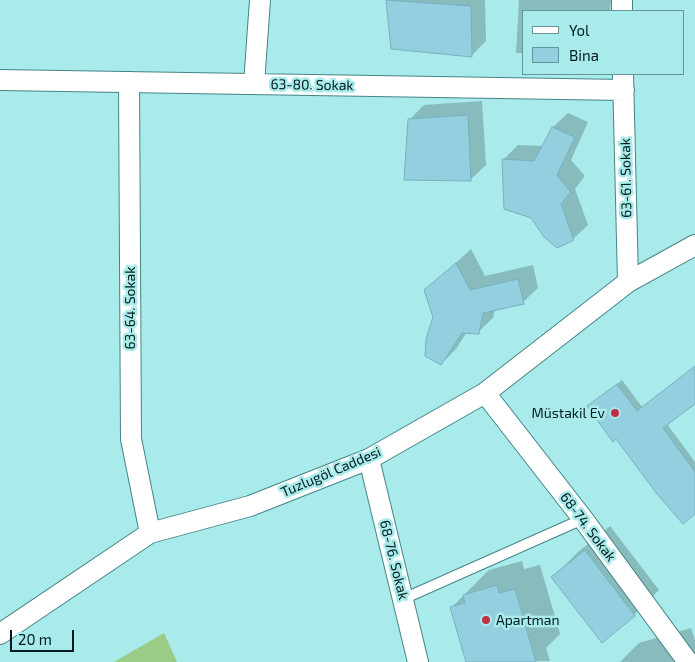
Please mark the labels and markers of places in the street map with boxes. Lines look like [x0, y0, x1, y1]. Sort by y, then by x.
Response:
place label: Müstakil Ev [531, 405, 605, 421]
marker: Müstakil Ev [609, 407, 621, 419]
place label: Apartman [496, 612, 560, 628]
marker: Apartman [480, 614, 492, 626]

